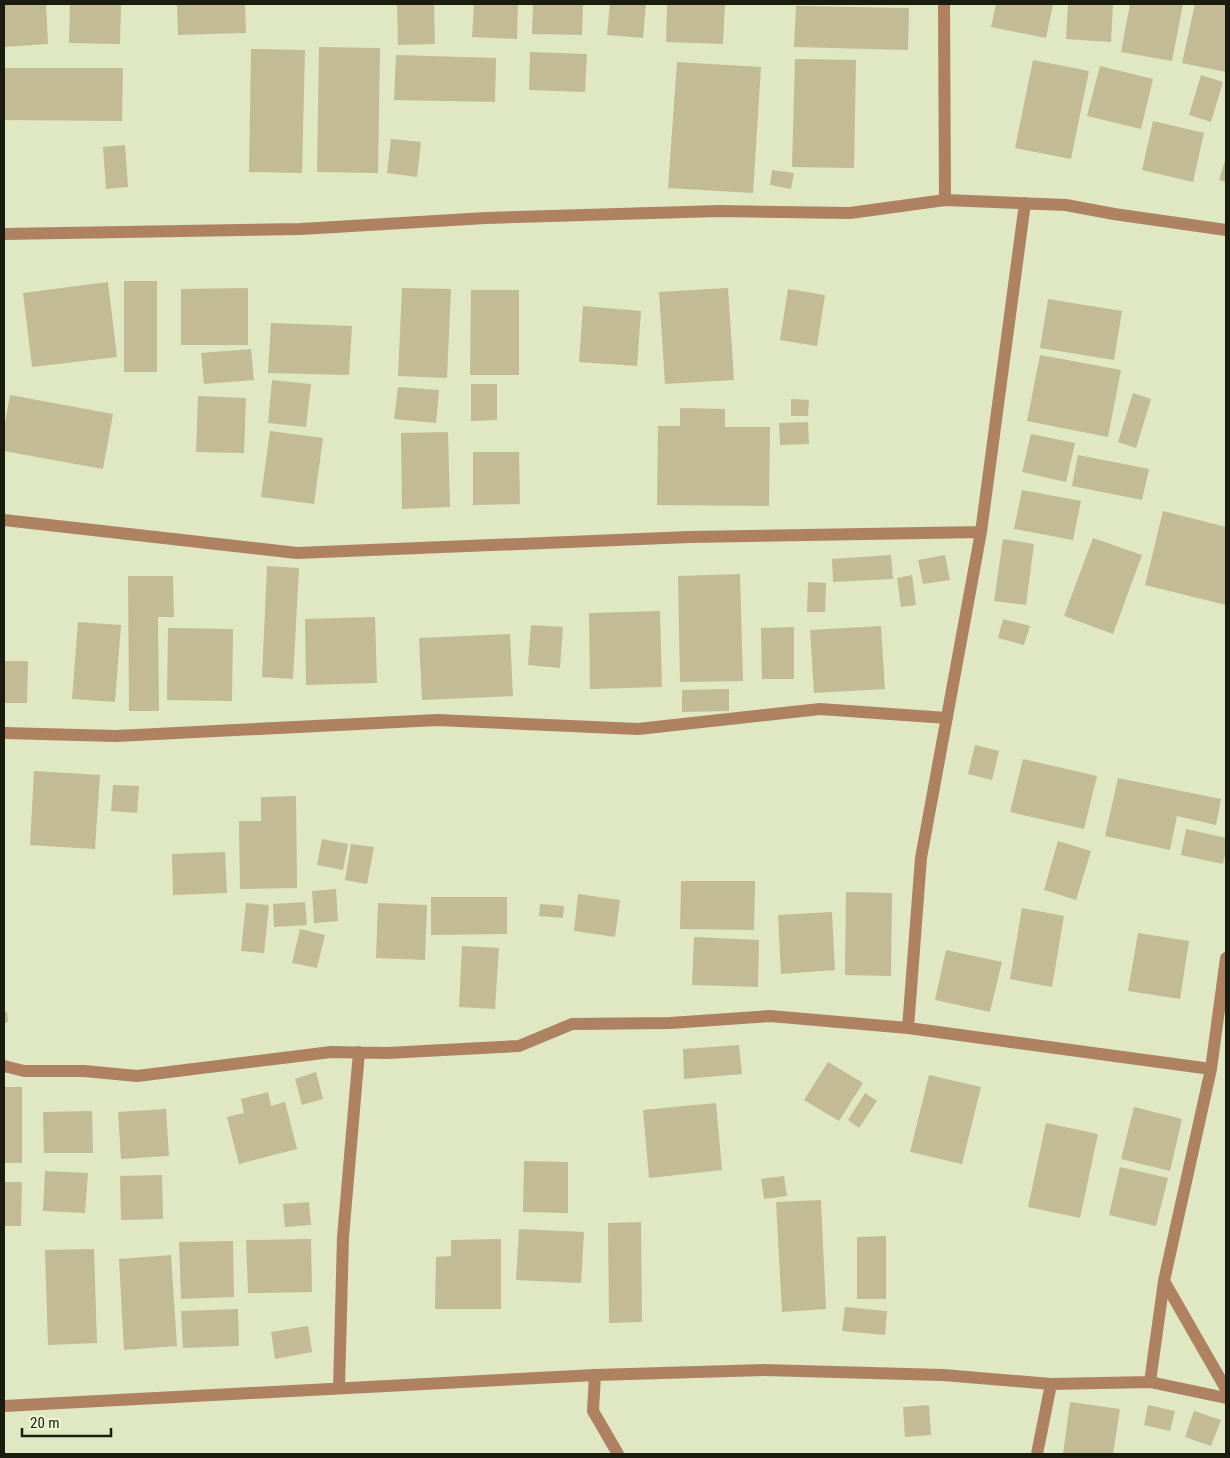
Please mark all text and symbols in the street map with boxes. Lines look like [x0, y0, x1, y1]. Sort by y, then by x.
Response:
scale bar [22, 1406, 111, 1438]
text: 20 m [30, 1414, 60, 1432]

